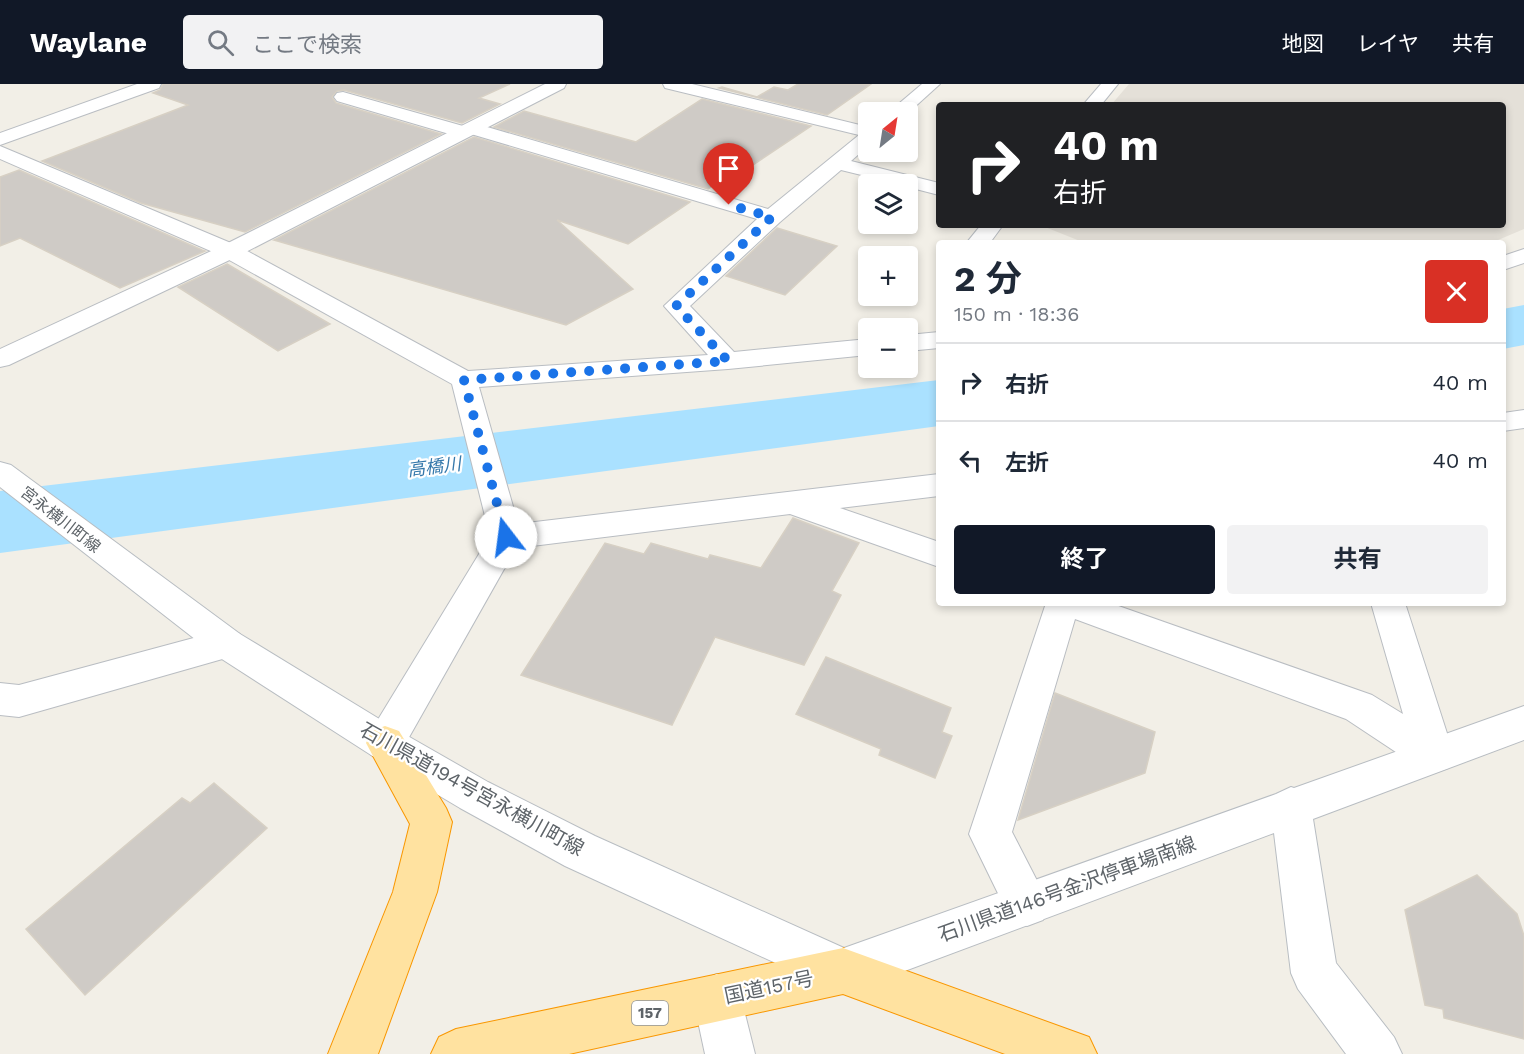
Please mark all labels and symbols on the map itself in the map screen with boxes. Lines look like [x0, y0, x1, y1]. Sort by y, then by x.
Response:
north arrow [858, 102, 918, 162]
pin [703, 143, 754, 205]
water label: 高橋川 [406, 453, 464, 480]
street label: 宮永横川町線 [17, 482, 104, 556]
position arrow [474, 505, 538, 569]
street label: 石川県道194号宮永横川町線 [356, 717, 588, 861]
street label: 石川県道146号金沢停車場南線 [935, 831, 1199, 947]
street label: 国道157号 [722, 966, 816, 1008]
road number: 157 [632, 1001, 668, 1025]

